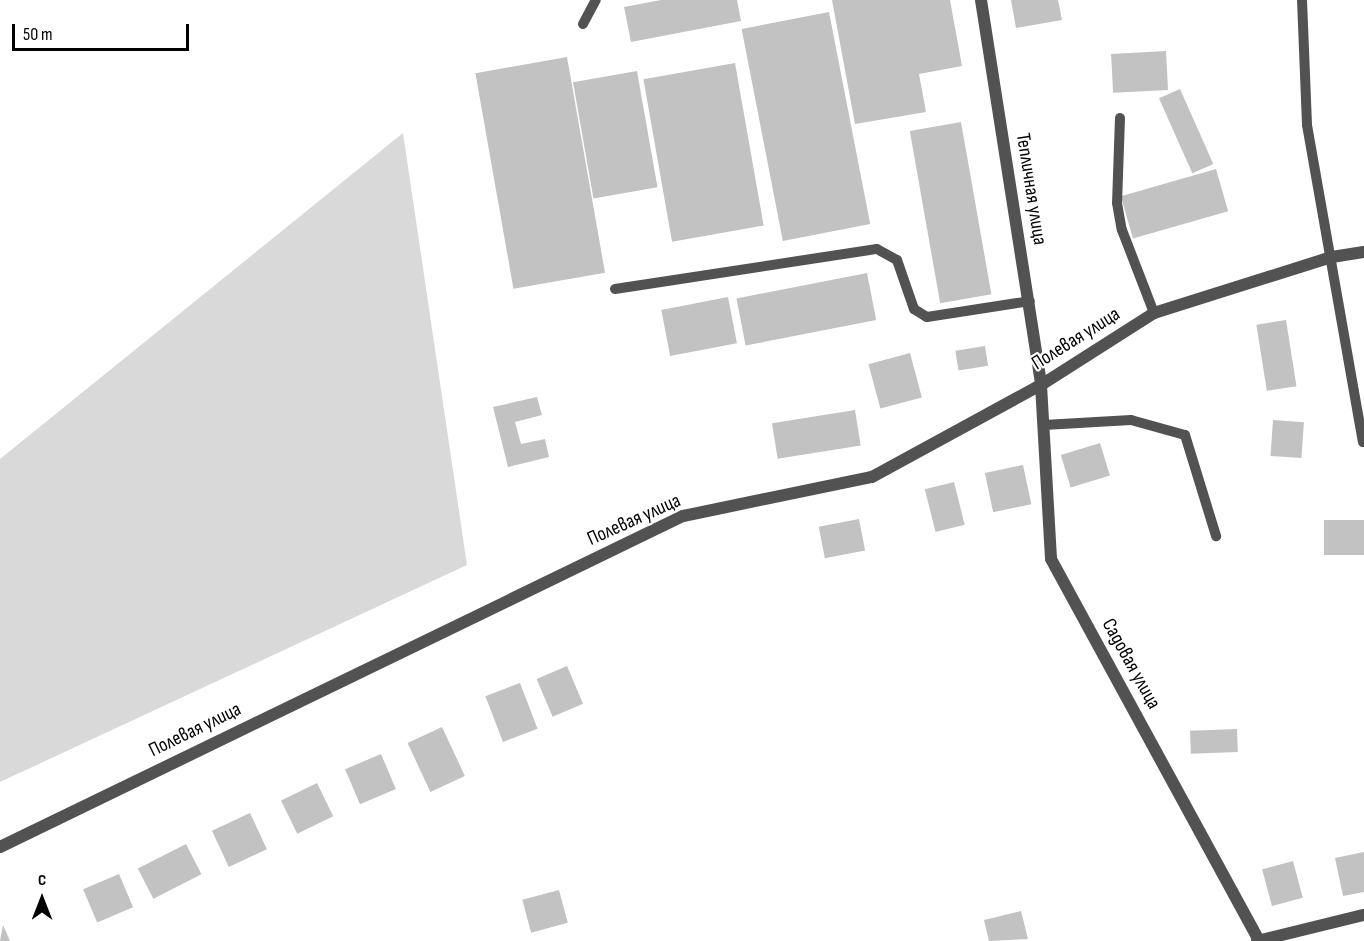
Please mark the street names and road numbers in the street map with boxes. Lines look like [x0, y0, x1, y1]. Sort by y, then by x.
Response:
street label: Тепличная улица [1010, 131, 1052, 247]
street label: Полевая улица [1027, 302, 1125, 376]
street label: Полевая улица [584, 489, 684, 551]
street label: Садовая улица [1096, 615, 1166, 713]
street label: Полевая улица [145, 697, 245, 763]

